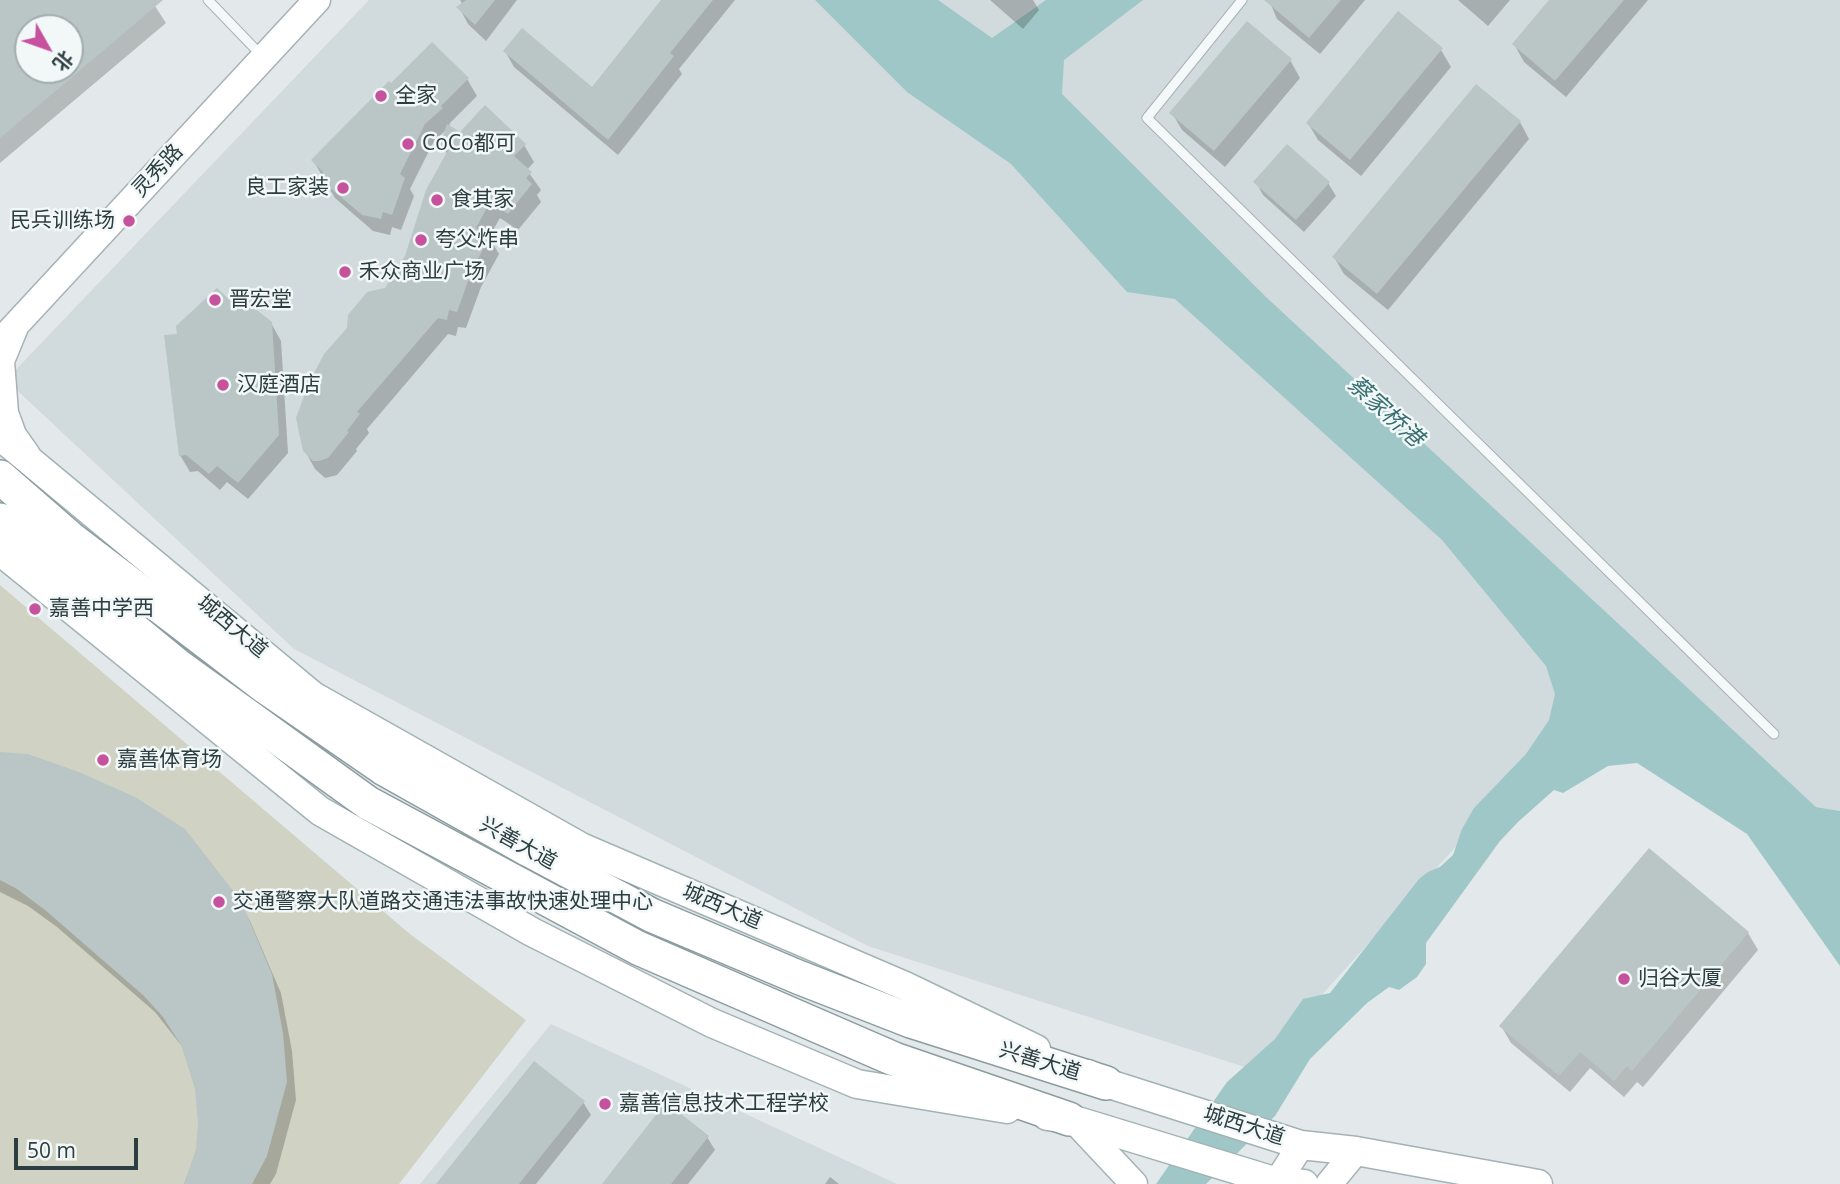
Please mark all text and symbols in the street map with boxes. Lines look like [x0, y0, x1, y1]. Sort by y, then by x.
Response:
north arrow [14, 14, 84, 84]
text: 北 [47, 46, 80, 77]
place label: 全家 [395, 83, 437, 109]
marker: 全家 [373, 88, 389, 104]
place label: CoCo都可 [422, 131, 516, 157]
marker: CoCo都可 [400, 136, 416, 152]
street label: 灵秀路 [127, 139, 189, 203]
place label: 良工家装 [245, 175, 329, 201]
marker: 良工家装 [335, 180, 351, 196]
place label: 食其家 [451, 187, 514, 213]
marker: 食其家 [429, 192, 445, 208]
place label: 民兵训练场 [10, 208, 115, 234]
marker: 民兵训练场 [121, 213, 137, 229]
place label: 夸父炸串 [435, 227, 519, 253]
marker: 夸父炸串 [413, 232, 429, 248]
place label: 禾众商业广场 [359, 259, 485, 285]
marker: 禾众商业广场 [337, 264, 353, 280]
place label: 晋宏堂 [229, 287, 292, 313]
marker: 晋宏堂 [207, 292, 223, 308]
water label: 蔡家桥港 [1342, 371, 1428, 453]
place label: 汉庭酒店 [237, 372, 321, 398]
marker: 汉庭酒店 [215, 377, 231, 393]
street label: 城西大道 [192, 590, 272, 664]
place label: 嘉善中学西 [49, 596, 154, 622]
marker: 嘉善中学西 [27, 601, 43, 617]
place label: 嘉善体育场 [117, 747, 222, 773]
marker: 嘉善体育场 [95, 752, 111, 768]
street label: 兴善大道 [475, 813, 561, 875]
street label: 城西大道 [678, 879, 766, 935]
place label: 交通警察大队道路交通违法事故快速处理中心 [233, 889, 653, 915]
marker: 交通警察大队道路交通违法事故快速处理中心 [211, 894, 227, 910]
place label: 归谷大厦 [1638, 966, 1722, 992]
marker: 归谷大厦 [1616, 971, 1632, 987]
street label: 兴善大道 [996, 1038, 1084, 1086]
place label: 嘉善信息技术工程学校 [619, 1091, 829, 1117]
marker: 嘉善信息技术工程学校 [597, 1096, 613, 1112]
street label: 城西大道 [1200, 1101, 1288, 1151]
scale bar [18, 1124, 142, 1168]
text: 50 m [27, 1136, 76, 1164]

